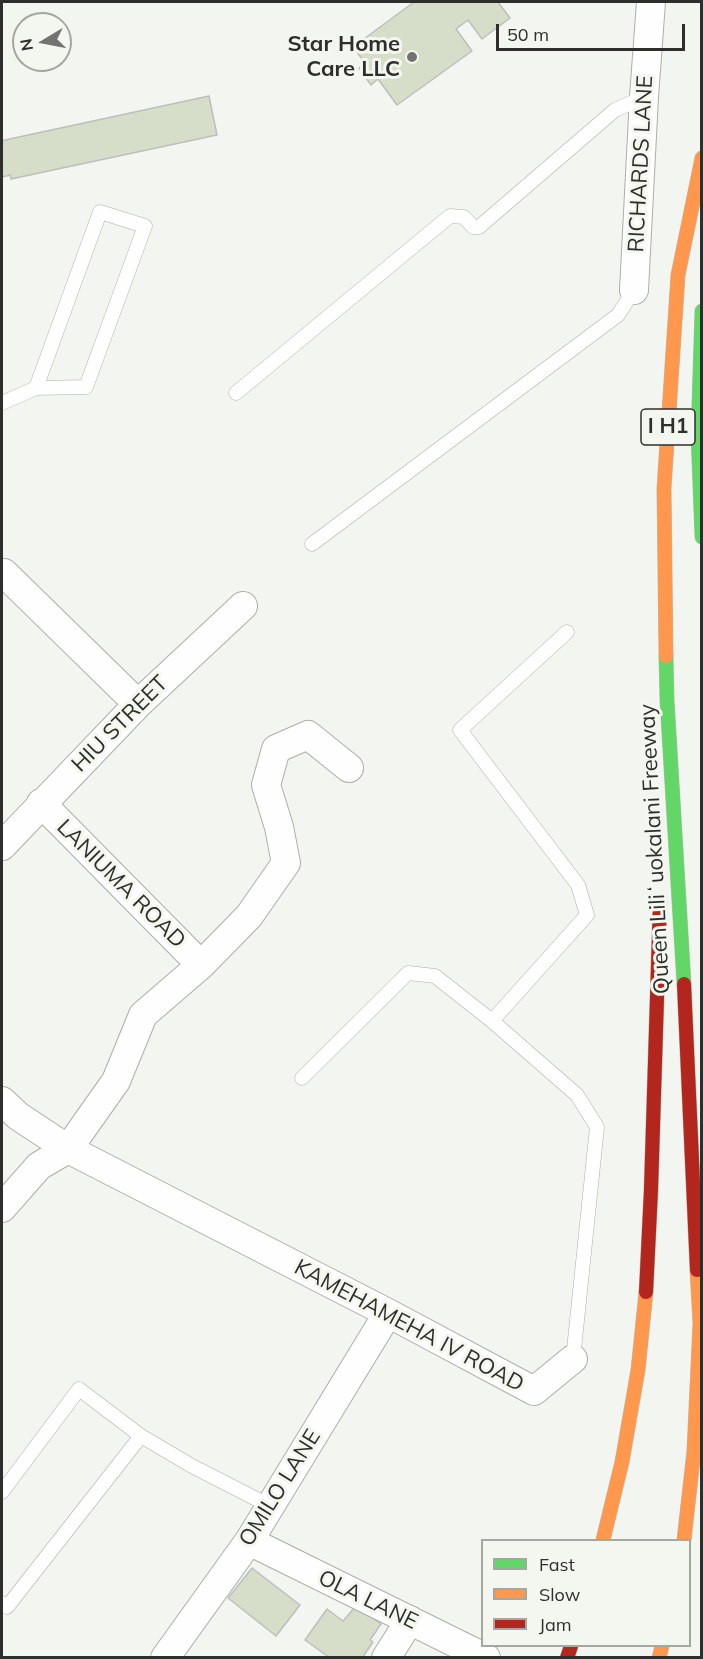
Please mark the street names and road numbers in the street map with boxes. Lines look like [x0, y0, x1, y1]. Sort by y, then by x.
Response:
street label: RICHARDS LANE [623, 75, 659, 253]
road number: I H1 [641, 409, 695, 445]
street label: HIU STREET [66, 670, 174, 778]
street label: Queen Liliʻuokalani Freeway [634, 703, 676, 995]
street label: LANIUMA ROAD [51, 814, 191, 954]
street label: KAMEHAMEHA IV ROAD [290, 1254, 528, 1398]
street label: OMILO LANE [234, 1425, 326, 1551]
street label: OLA LANE [314, 1565, 422, 1635]

